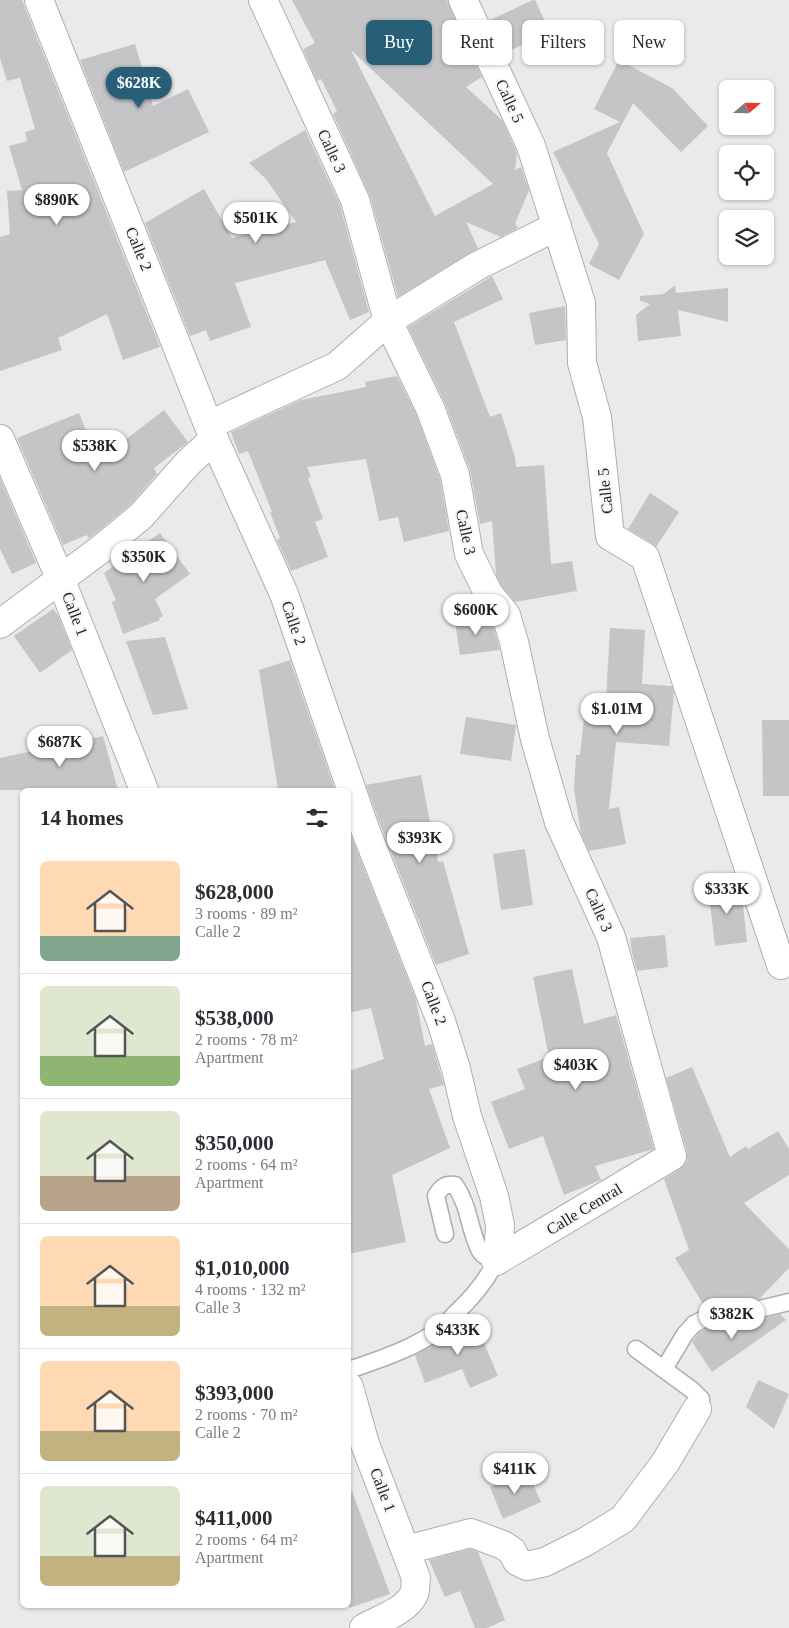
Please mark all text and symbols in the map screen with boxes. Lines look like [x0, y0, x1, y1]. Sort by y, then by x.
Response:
chip: Buy [366, 20, 432, 65]
chip: Rent [442, 20, 512, 65]
chip: Filters [522, 20, 604, 65]
chip: New [614, 20, 684, 65]
pin: $628K [104, 66, 174, 109]
text: $628K [117, 74, 161, 91]
street label: Calle 5 [493, 77, 527, 125]
north arrow [719, 80, 774, 135]
map controls [719, 80, 774, 265]
street label: Calle 3 [315, 127, 349, 175]
button: locate [719, 145, 774, 200]
pin: $890K [22, 184, 92, 226]
text: $890K [35, 191, 79, 208]
pin: $501K [221, 202, 291, 244]
text: $501K [234, 209, 278, 226]
button: layers [719, 210, 774, 265]
street label: Calle 2 [123, 225, 155, 273]
pin: $538K [60, 430, 130, 472]
text: $538K [73, 437, 117, 454]
street label: Calle 5 [594, 467, 616, 515]
street label: Calle 3 [453, 508, 479, 556]
pin: $350K [109, 540, 179, 583]
text: $350K [122, 548, 166, 565]
street label: Calle 1 [59, 590, 91, 638]
pin: $600K [441, 594, 511, 636]
street label: Calle 2 [279, 599, 309, 647]
text: $600K [454, 601, 498, 618]
pin: $1.01M [576, 692, 658, 735]
text: $1.01M [591, 700, 643, 717]
pin: $687K [25, 726, 95, 768]
text: $687K [38, 733, 82, 750]
icon: filters [303, 804, 331, 832]
text: 14 homes [40, 806, 123, 830]
pin: $393K [385, 822, 455, 864]
text: $393K [398, 829, 442, 846]
pin: $333K [692, 872, 762, 915]
text: $628,000 [195, 880, 274, 904]
text: $333K [705, 880, 749, 897]
icon: home [80, 881, 140, 941]
street label: Calle 3 [582, 886, 616, 934]
text: 3 rooms · 89 m² [195, 905, 298, 922]
text: Calle 2 [195, 923, 241, 940]
street label: Calle 2 [418, 979, 450, 1027]
icon: home [80, 1006, 140, 1066]
text: $538,000 [195, 1006, 274, 1030]
text: 2 rooms · 78 m² [195, 1031, 298, 1048]
pin: $403K [541, 1048, 611, 1091]
text: Apartment [195, 1049, 263, 1066]
text: $403K [554, 1056, 598, 1073]
icon: home [80, 1131, 140, 1191]
text: $350,000 [195, 1131, 274, 1155]
text: 2 rooms · 64 m² [195, 1156, 298, 1173]
text: Apartment [195, 1174, 263, 1191]
street label: Calle Central [543, 1180, 625, 1238]
icon: home [80, 1256, 140, 1316]
text: $1,010,000 [195, 1256, 290, 1280]
text: 4 rooms · 132 m² [195, 1281, 306, 1298]
pin: $382K [697, 1298, 767, 1340]
text: Calle 3 [195, 1299, 241, 1316]
text: $382K [710, 1305, 754, 1322]
pin: $433K [423, 1314, 493, 1356]
text: $433K [436, 1321, 480, 1338]
icon: home [80, 1381, 140, 1441]
text: $393,000 [195, 1381, 274, 1405]
text: 2 rooms · 70 m² [195, 1406, 298, 1423]
text: Calle 2 [195, 1424, 241, 1441]
pin: $411K [480, 1452, 550, 1495]
text: $411K [493, 1460, 537, 1477]
street label: Calle 1 [367, 1466, 399, 1514]
icon: home [80, 1506, 140, 1566]
text: $411,000 [195, 1506, 273, 1530]
text: 2 rooms · 64 m² [195, 1531, 298, 1548]
text: Apartment [195, 1549, 263, 1566]

